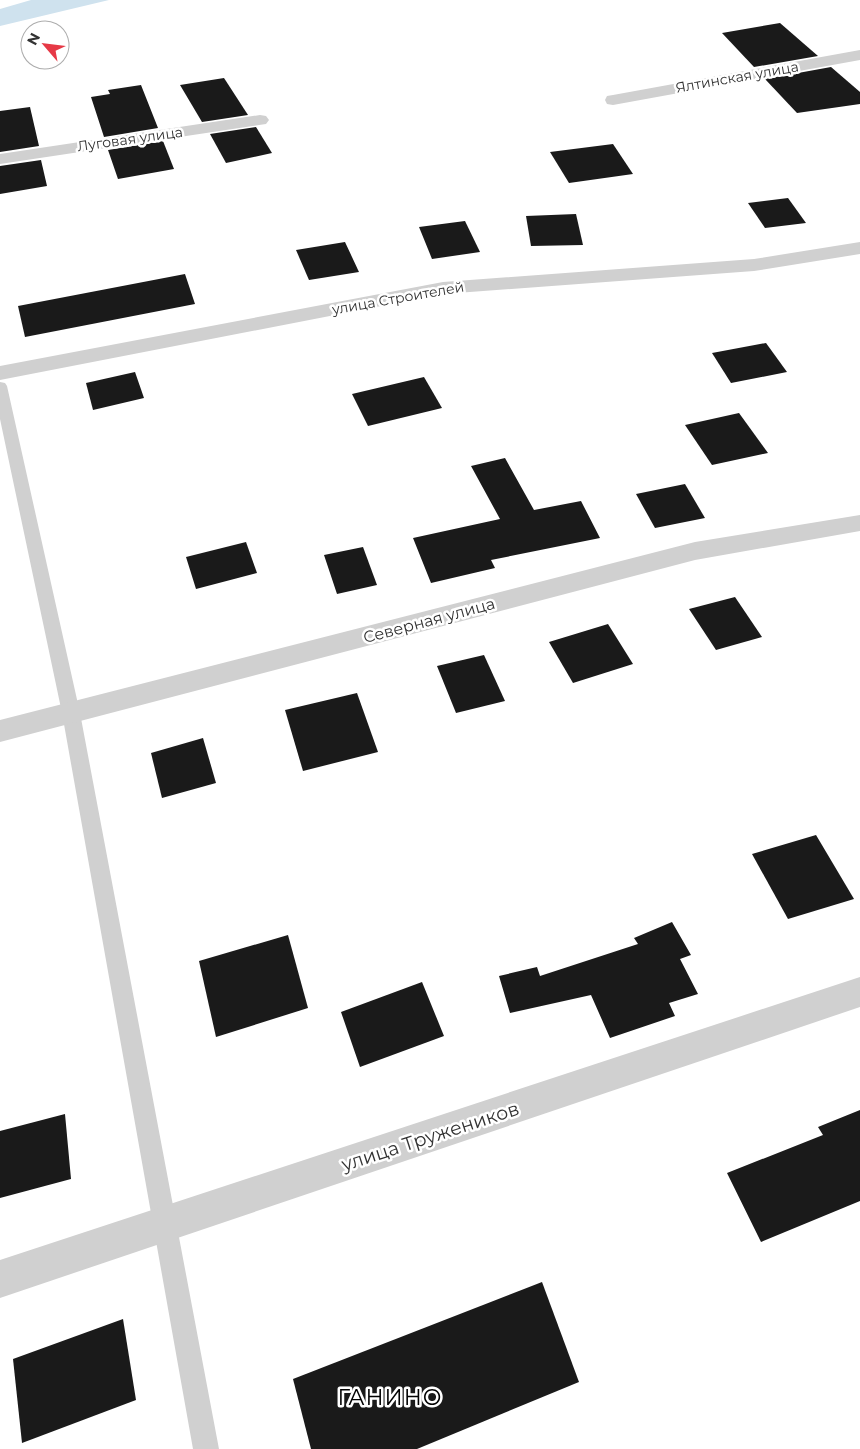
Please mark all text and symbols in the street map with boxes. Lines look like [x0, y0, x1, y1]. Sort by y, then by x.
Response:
north arrow [20, 20, 70, 70]
text: N [23, 30, 44, 48]
street label: Ялтинская улица [674, 57, 800, 97]
street label: Луговая улица [76, 123, 184, 155]
street label: улица Строителей [330, 278, 465, 319]
street label: Северная улица [361, 594, 497, 647]
street label: улица Тружеников [337, 1097, 522, 1176]
district label: ГАНИНО [337, 1384, 443, 1411]

